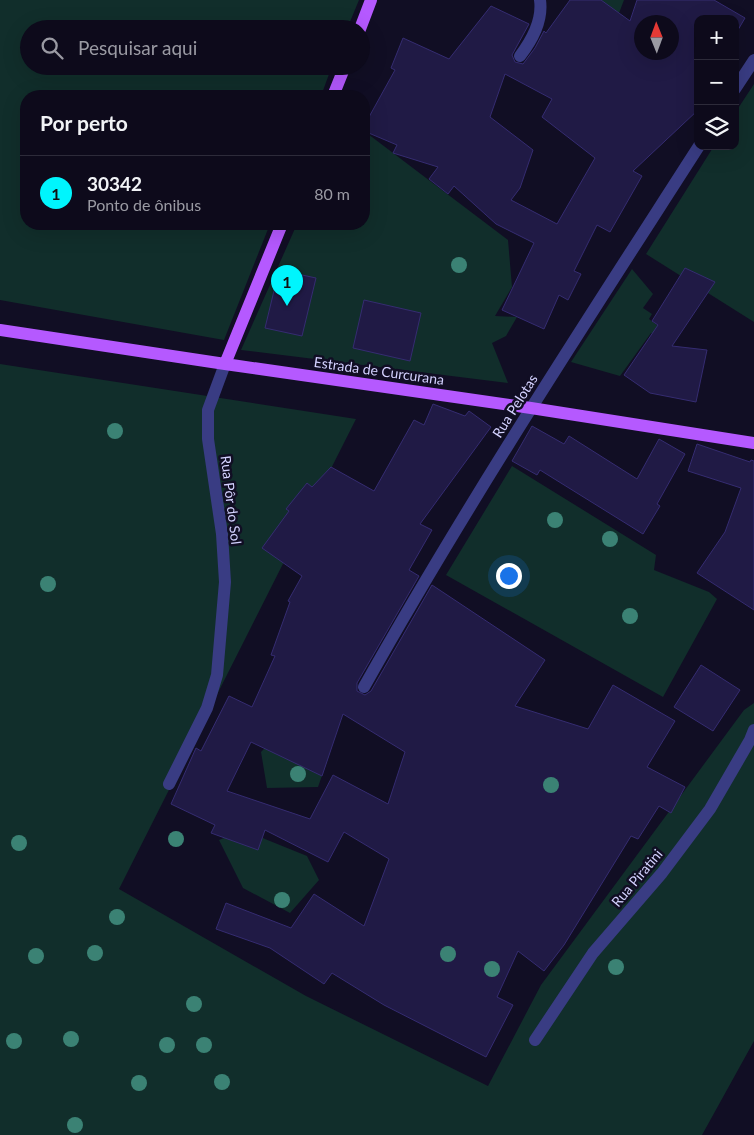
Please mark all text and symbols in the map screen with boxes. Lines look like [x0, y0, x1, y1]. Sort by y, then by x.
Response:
north arrow [634, 15, 679, 60]
map controls [694, 15, 739, 150]
button: + [694, 15, 739, 60]
search box [20, 20, 370, 75]
icon: search [38, 34, 66, 62]
text: Pesquisar aqui [78, 36, 197, 59]
button: − [694, 60, 739, 105]
button: layers [694, 105, 739, 150]
text: Por perto [40, 110, 128, 135]
text: 30342 [87, 172, 142, 195]
text: 1 [51, 184, 61, 203]
text: 80 m [314, 184, 350, 203]
text: Ponto de ônibus [87, 195, 201, 214]
pin: 1 [271, 265, 303, 306]
street label: Estrada de Curcurana [313, 353, 445, 388]
street label: Rua Pelotas [488, 371, 541, 441]
street label: Rua Pôr do Sol [218, 455, 245, 545]
your location [496, 563, 522, 589]
street label: Rua Piratini [608, 845, 666, 910]

